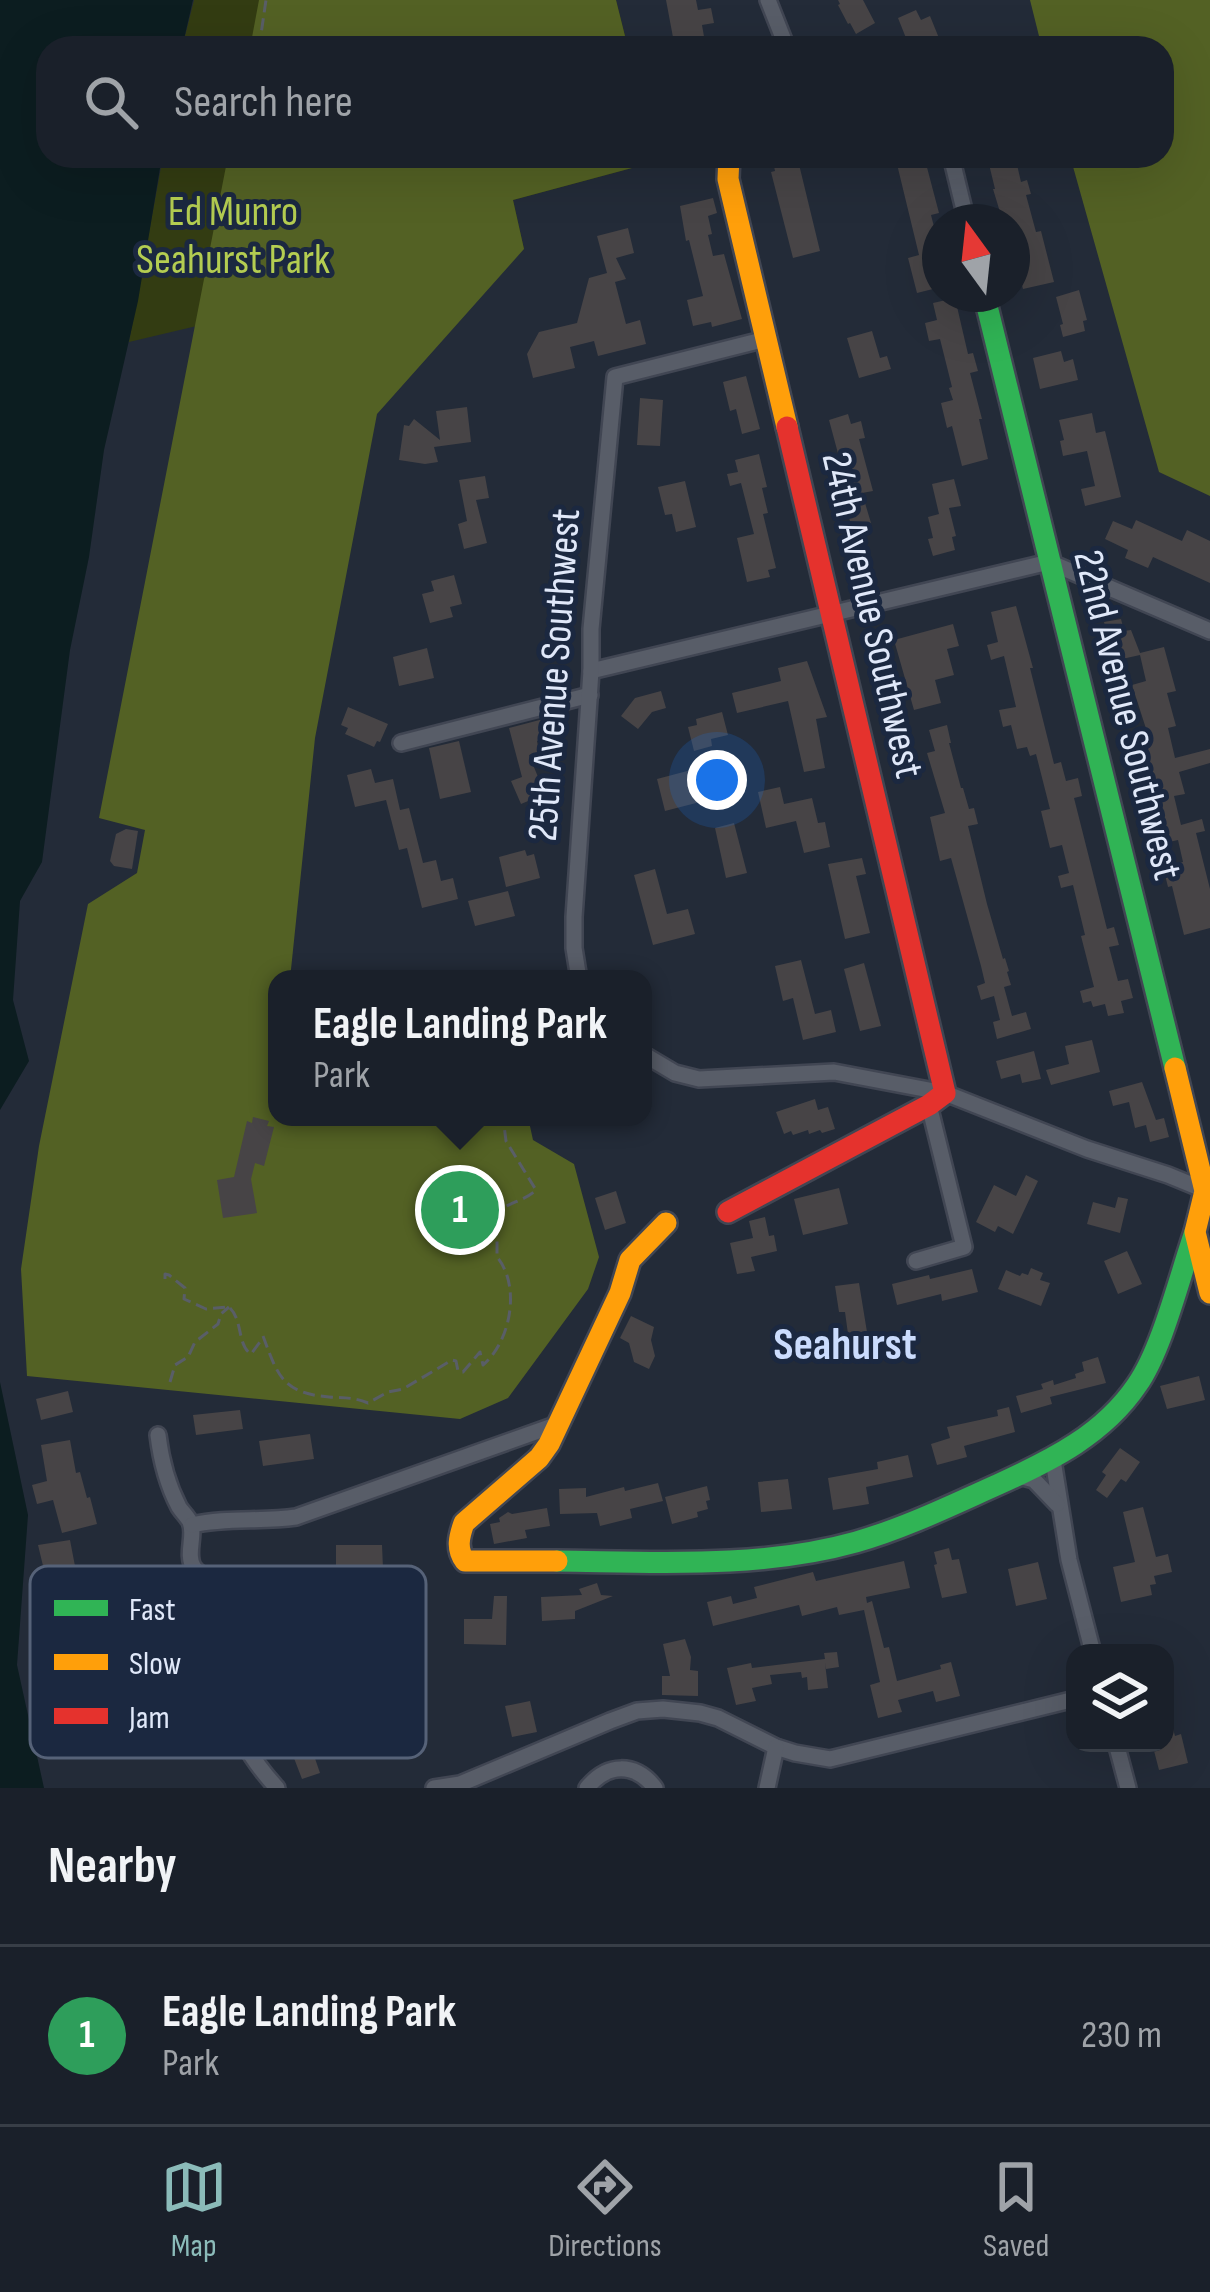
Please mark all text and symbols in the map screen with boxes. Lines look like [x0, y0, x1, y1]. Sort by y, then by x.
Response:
search box [36, 36, 1174, 168]
icon: search [78, 69, 144, 135]
text: Search here [174, 75, 353, 130]
park label: Ed Munro Seahurst Park [136, 187, 330, 286]
north arrow [922, 204, 1030, 312]
street label: 24th Avenue Southwest [810, 447, 934, 783]
street label: 25th Avenue Southwest [518, 507, 592, 843]
street label: 22nd Avenue Southwest [1061, 545, 1193, 885]
your location [687, 750, 747, 810]
popup [268, 970, 652, 1126]
text: Eagle Landing Park [313, 997, 607, 1052]
text: Park [313, 1052, 370, 1099]
pin: 1 [421, 1165, 499, 1255]
district label: Seahurst [773, 1318, 917, 1373]
legend [30, 1566, 426, 1758]
text: Fast [129, 1590, 176, 1630]
text: Slow [129, 1644, 181, 1684]
map controls [1066, 1644, 1174, 1752]
button: layers [1066, 1644, 1174, 1752]
text: Jam [128, 1698, 170, 1738]
text: Nearby [48, 1836, 177, 1897]
text: Eagle Landing Park [162, 1985, 456, 2040]
text: 1 [79, 2012, 95, 2059]
text: 230 m [1081, 2012, 1162, 2059]
text: Park [162, 2040, 219, 2087]
tab: Map [161, 2154, 227, 2266]
tab: Directions [548, 2154, 662, 2266]
tab: Saved [983, 2154, 1049, 2266]

